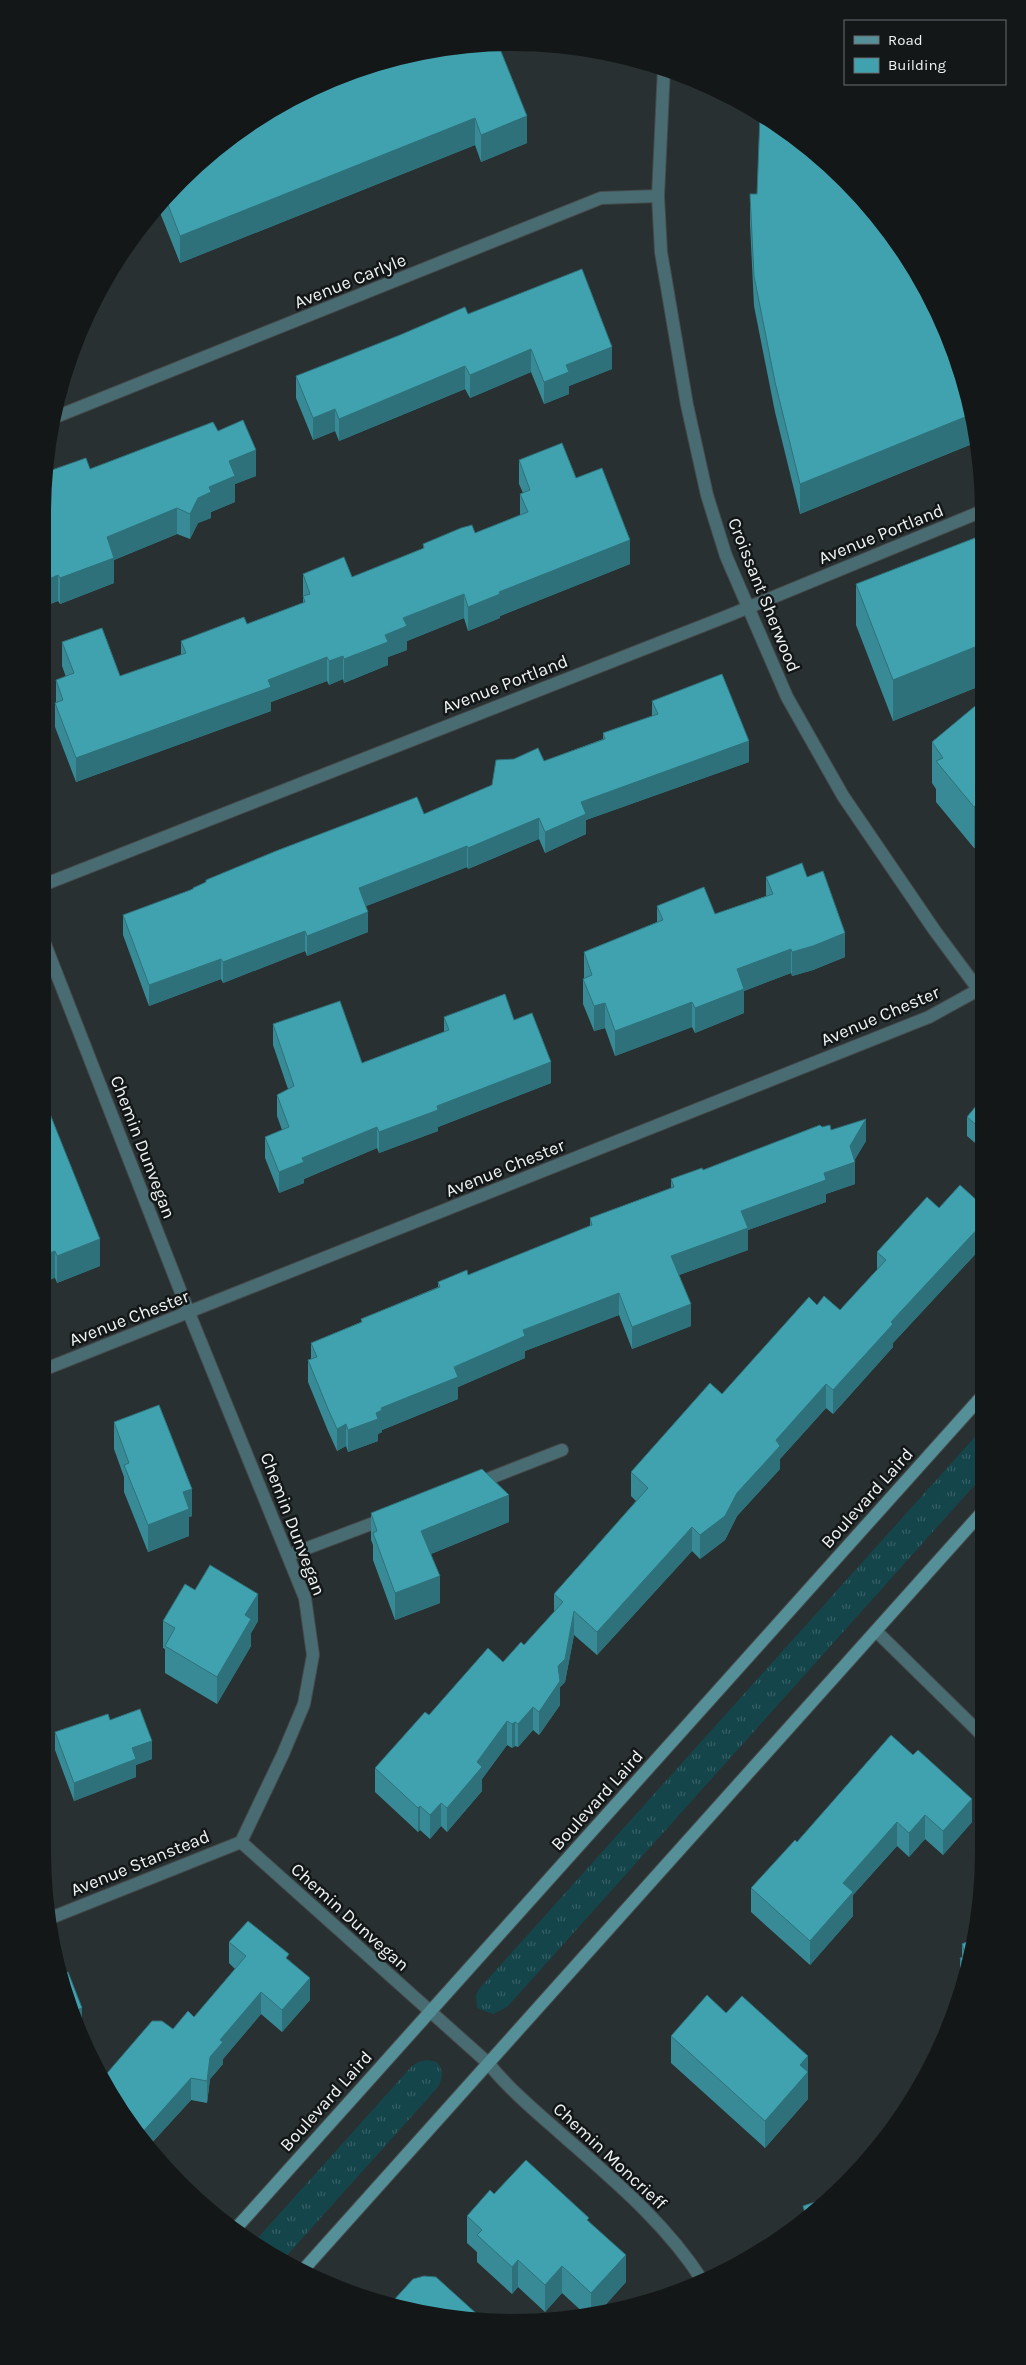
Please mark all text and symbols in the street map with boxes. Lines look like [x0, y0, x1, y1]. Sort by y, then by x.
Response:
legend [844, 20, 1006, 85]
text: Road [888, 31, 923, 49]
text: Building [888, 56, 946, 74]
street label: Avenue Carlyle [291, 249, 409, 313]
street label: Avenue Portland [815, 499, 947, 569]
street label: Croissant Sherwood [723, 515, 805, 675]
street label: Avenue Portland [439, 650, 571, 718]
street label: Avenue Chester [817, 981, 943, 1051]
street label: Chemin Dunvegan [106, 1072, 180, 1222]
street label: Avenue Chester [442, 1134, 568, 1202]
street label: Avenue Chester [66, 1285, 193, 1351]
street label: Boulevard Laird [816, 1443, 918, 1553]
street label: Chemin Dunvegan [256, 1449, 330, 1599]
street label: Boulevard Laird [546, 1745, 648, 1855]
street label: Avenue Stanstead [67, 1825, 213, 1901]
street label: Chemin Dunvegan [286, 1858, 414, 1976]
street label: Boulevard Laird [275, 2046, 377, 2156]
street label: Chemin Moncrieff [549, 2098, 672, 2215]

